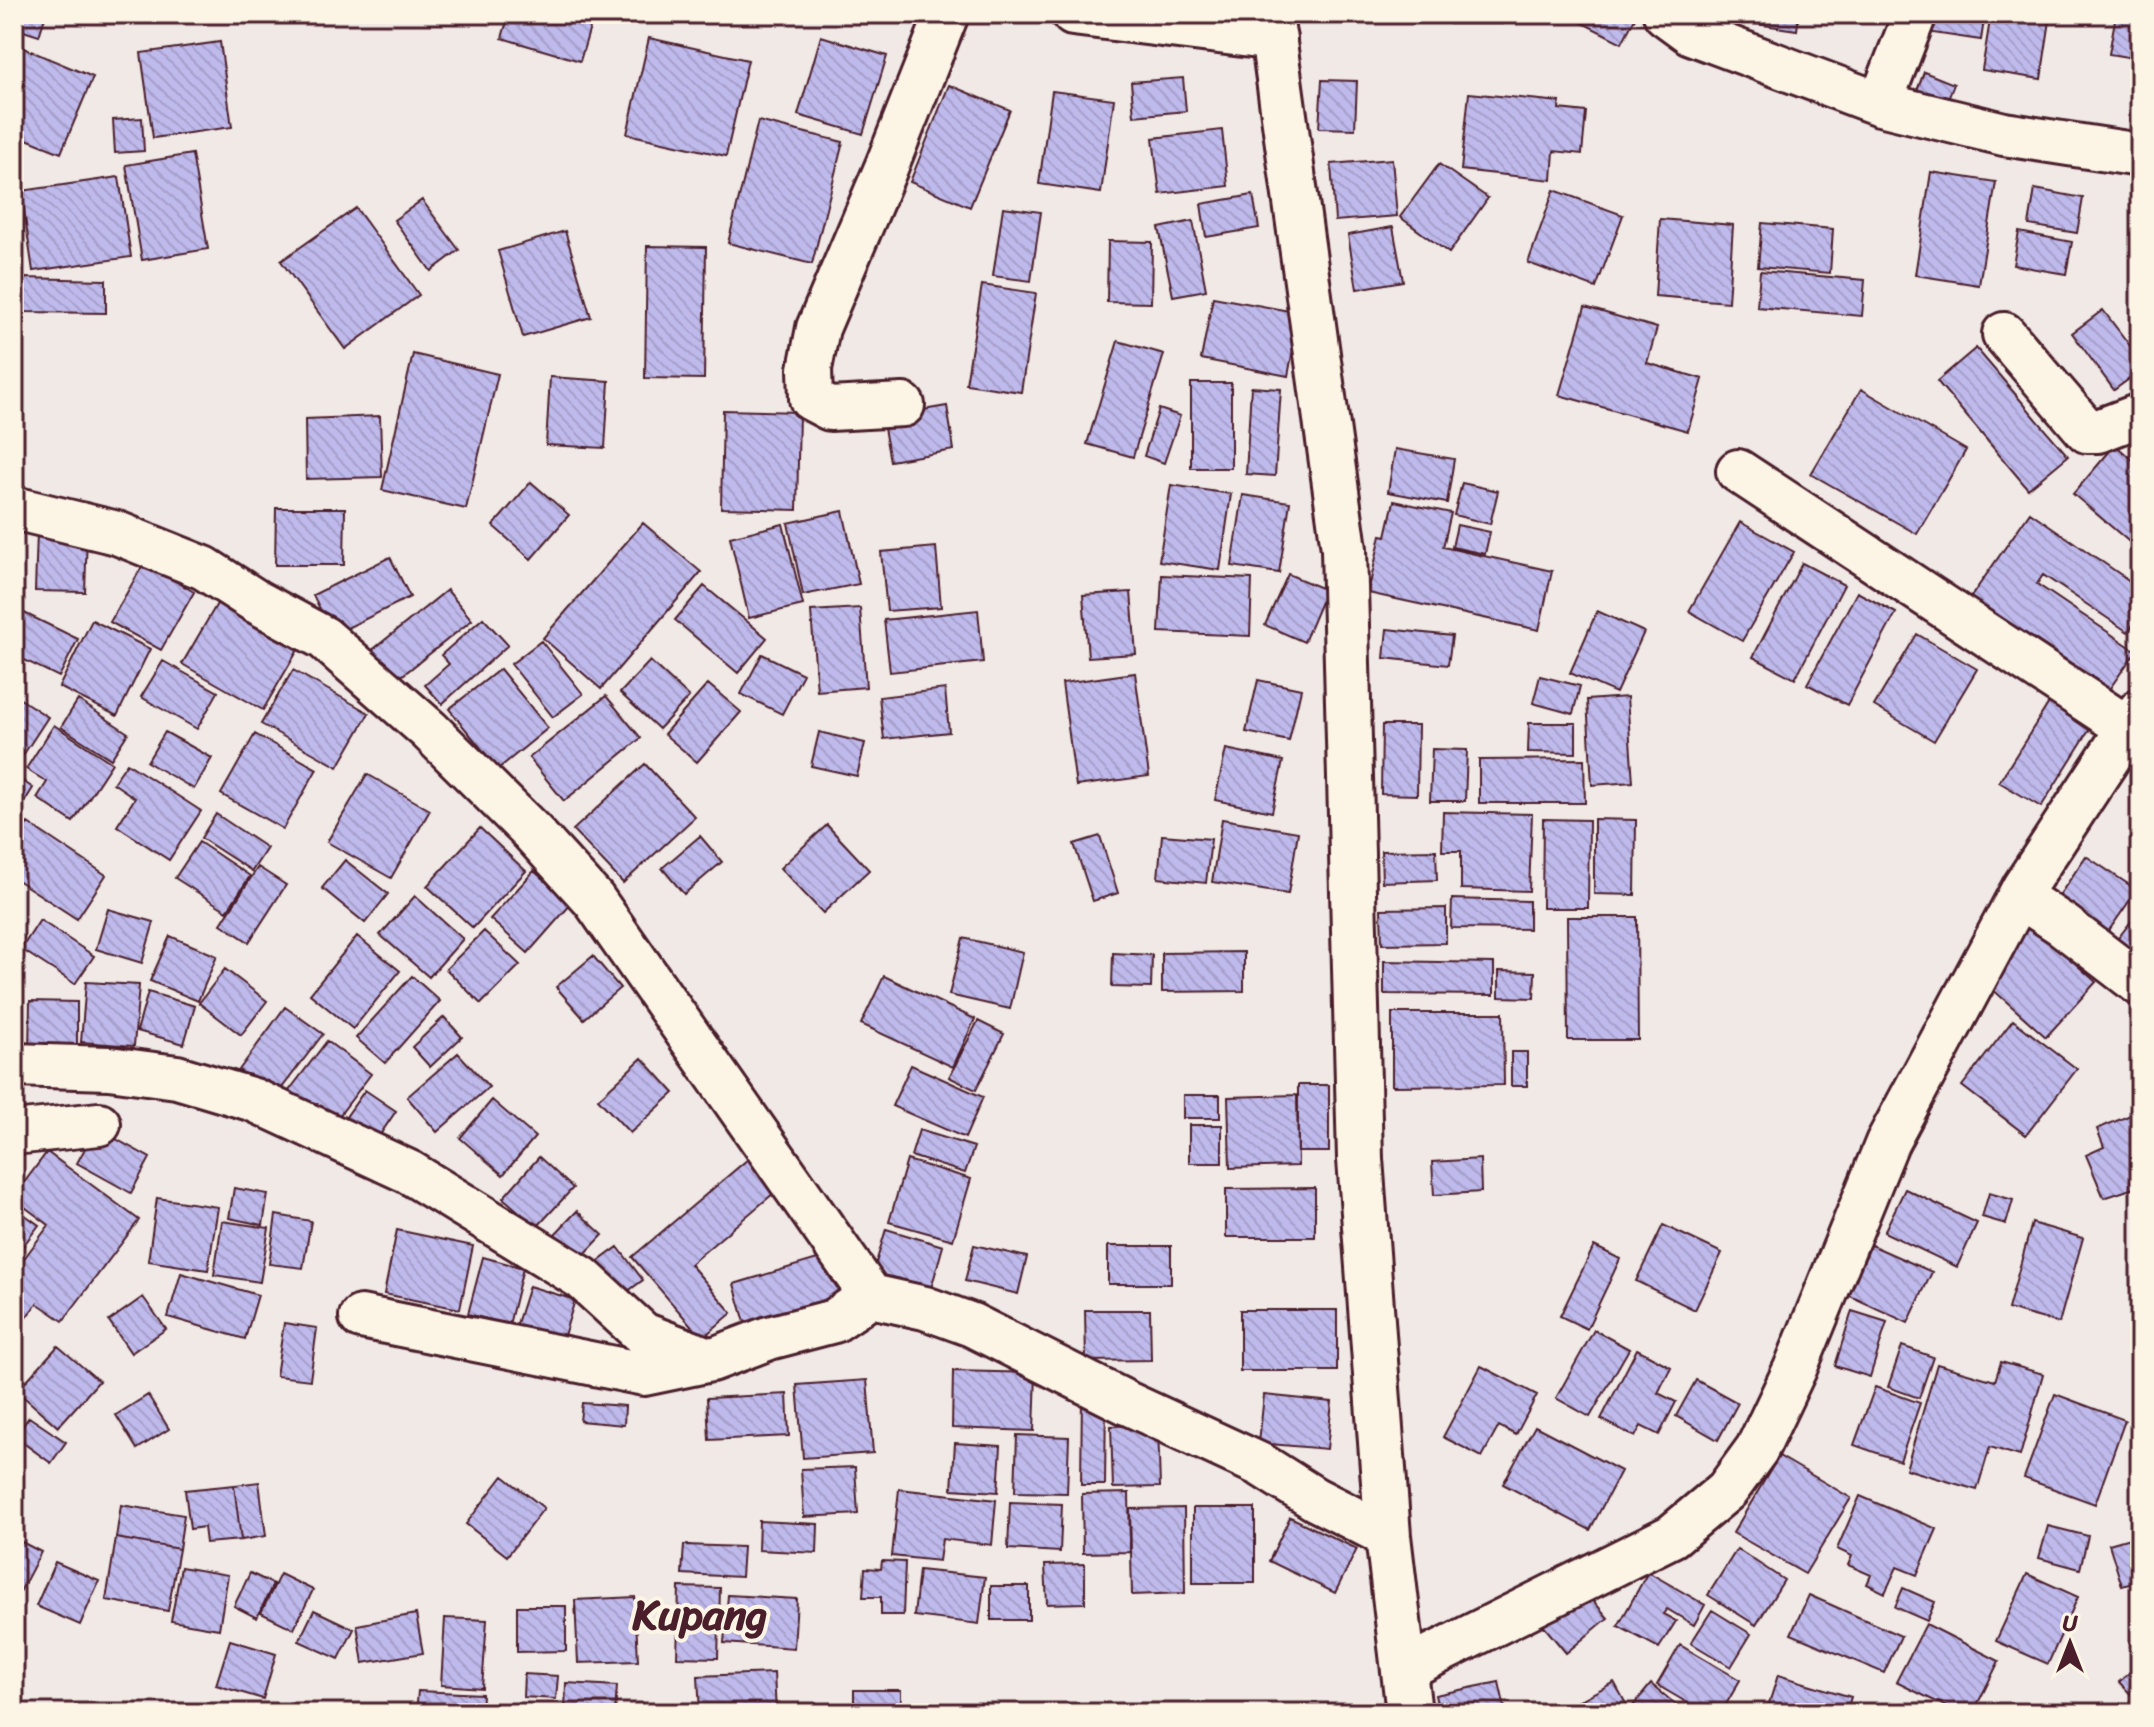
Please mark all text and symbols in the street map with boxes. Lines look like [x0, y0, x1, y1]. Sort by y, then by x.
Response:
district label: Kupang [631, 1578, 768, 1652]
north arrow [2030, 1603, 2110, 1683]
text: U [2063, 1604, 2079, 1643]

